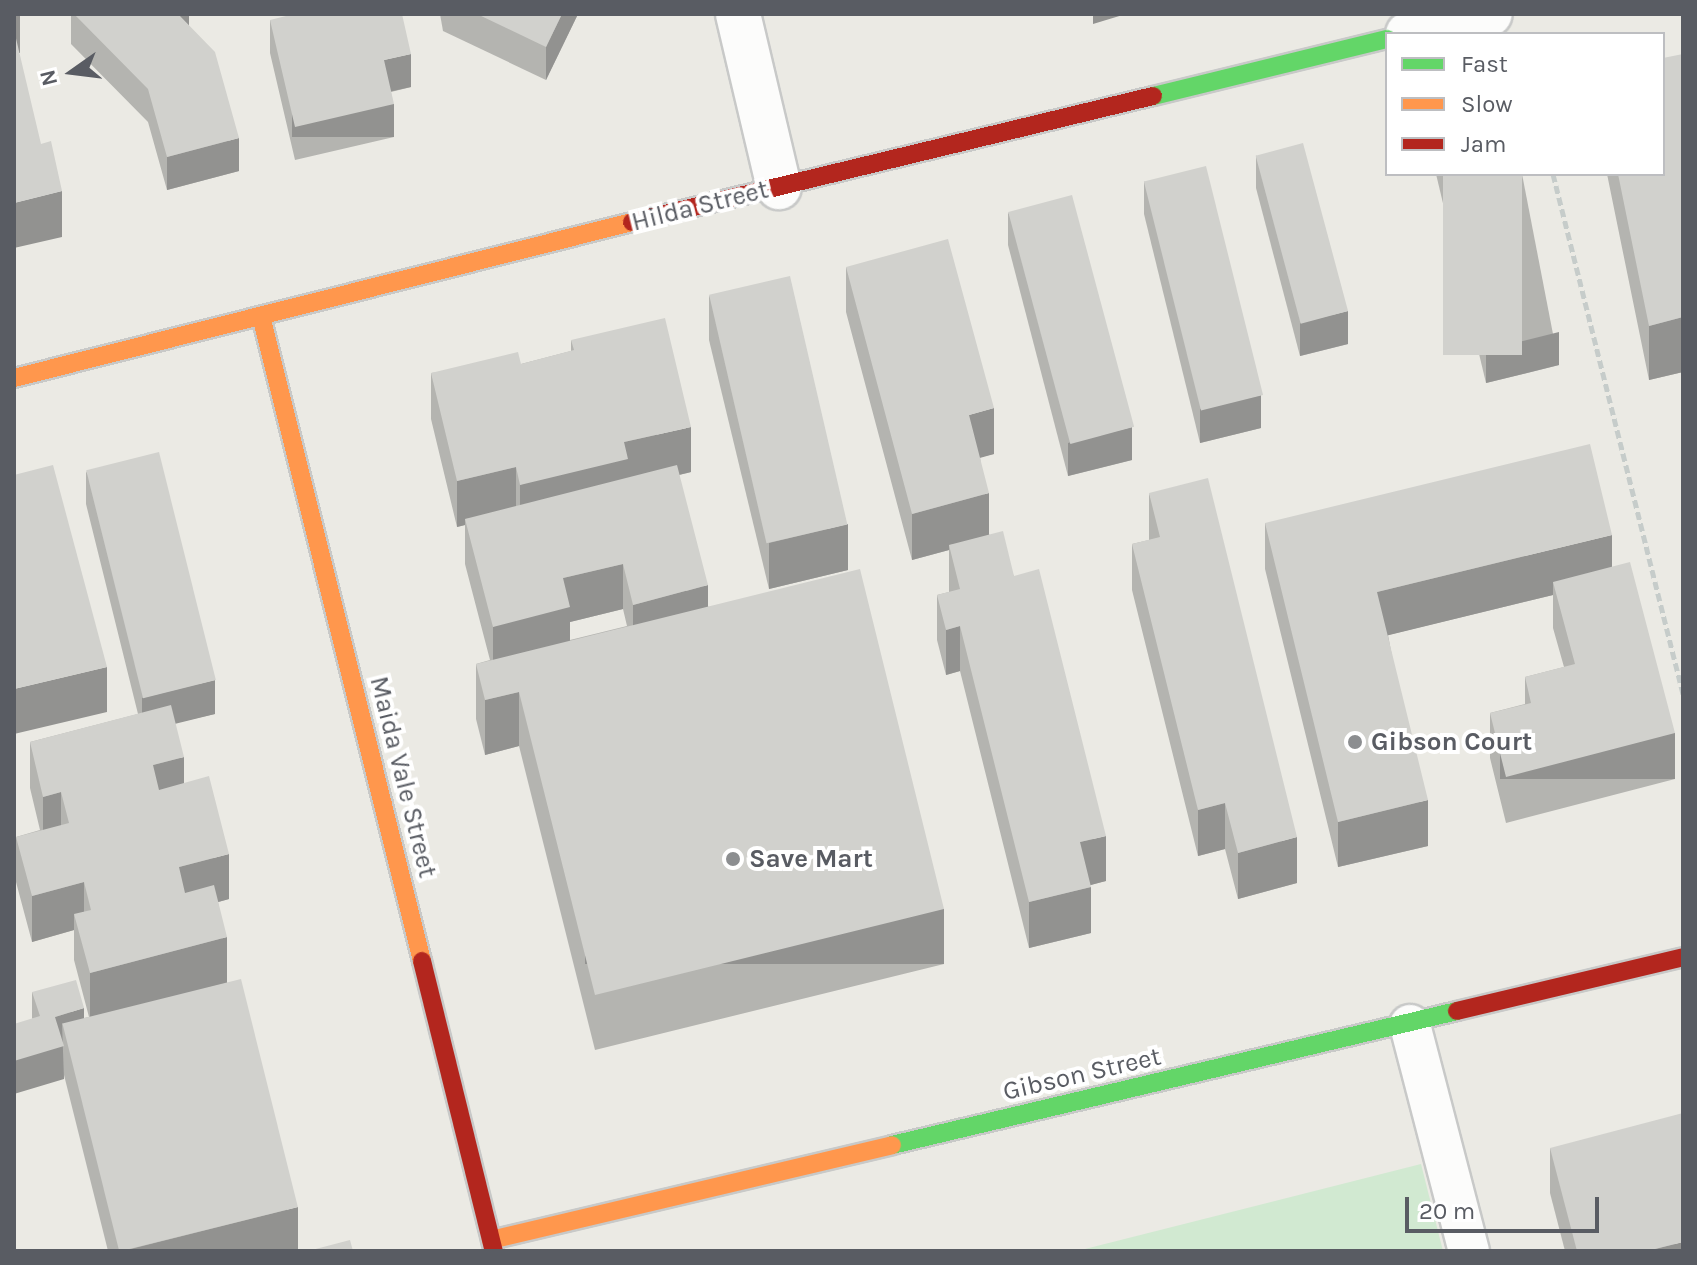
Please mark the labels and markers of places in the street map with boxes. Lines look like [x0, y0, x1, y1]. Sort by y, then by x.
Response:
place label: Gibson Court [1371, 726, 1532, 758]
marker: Gibson Court [1346, 733, 1364, 751]
place label: Save Mart [749, 843, 873, 875]
marker: Save Mart [724, 850, 742, 868]

